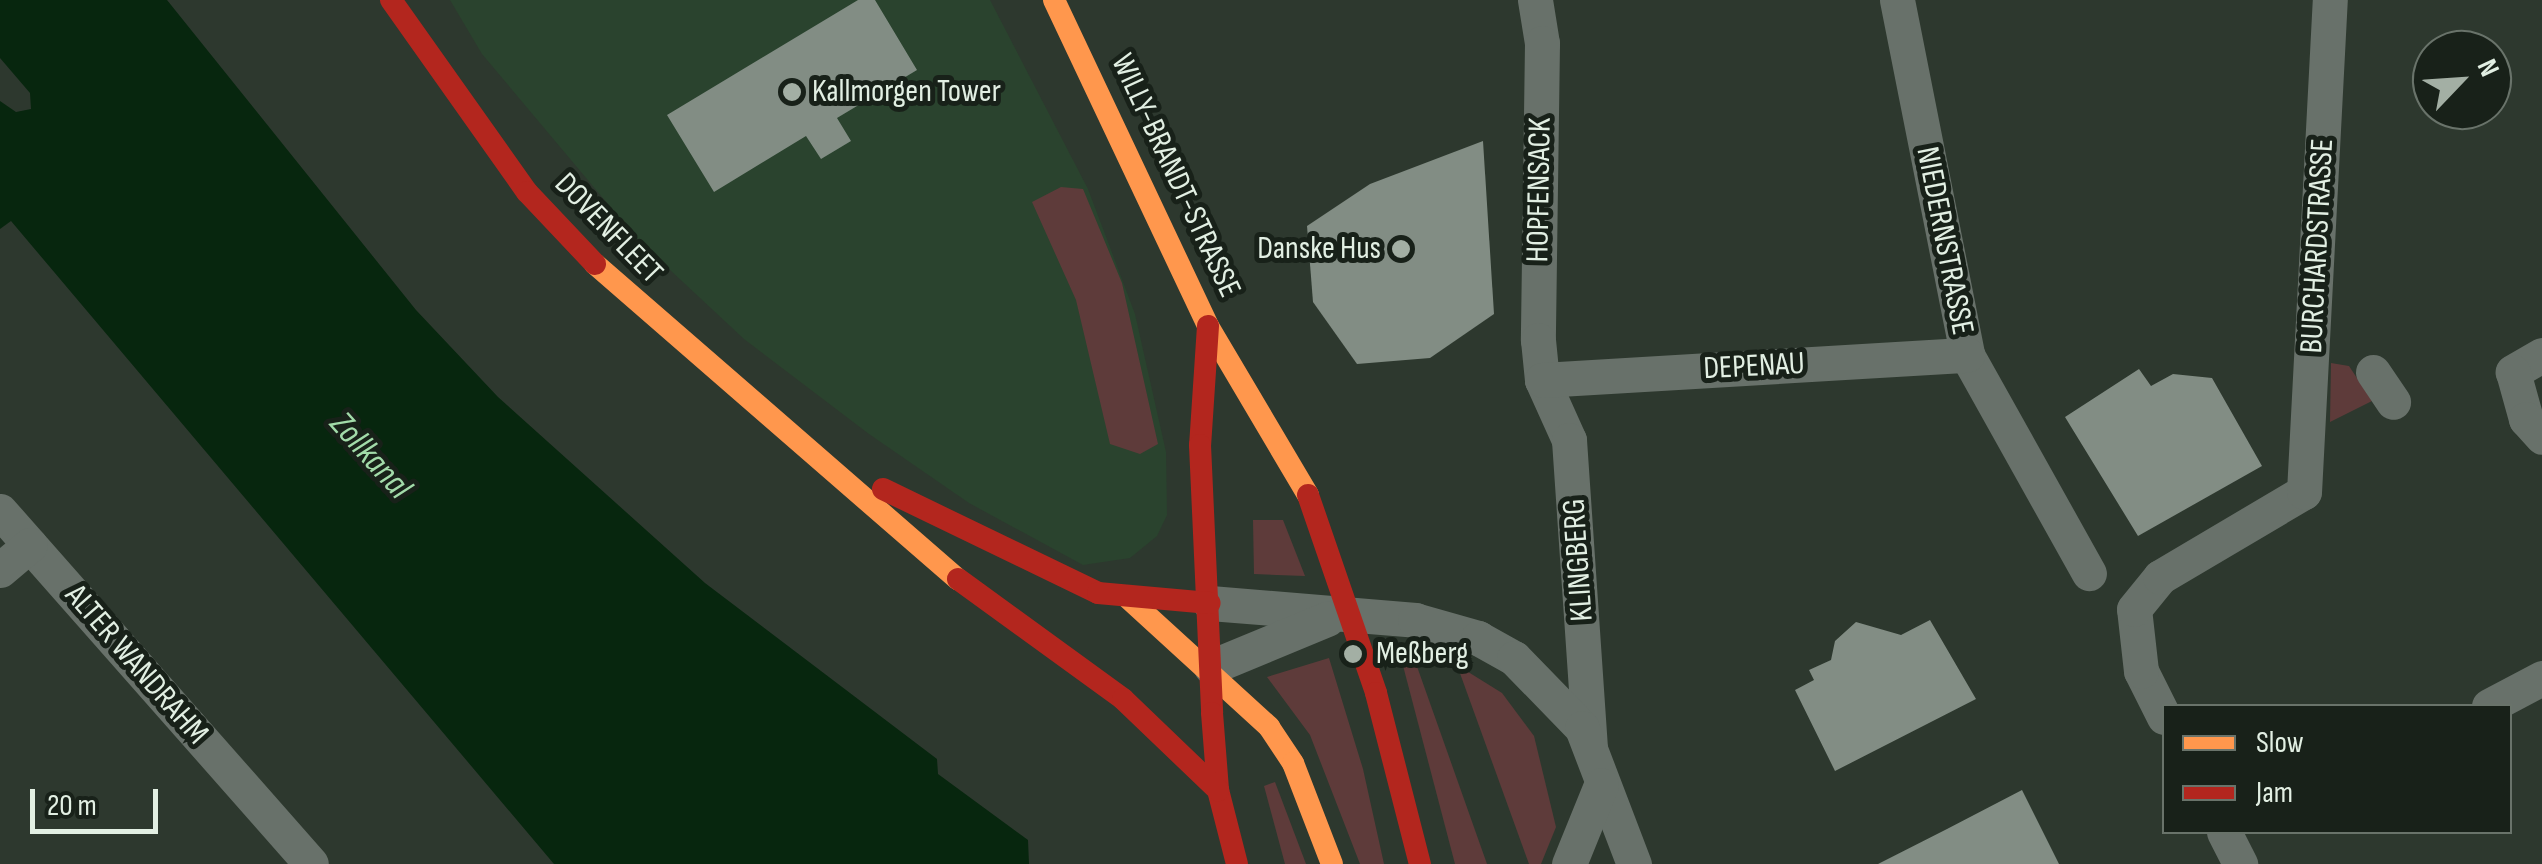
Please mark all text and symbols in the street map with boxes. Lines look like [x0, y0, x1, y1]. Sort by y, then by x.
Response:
north arrow [2412, 30, 2512, 130]
street label: WILLY-BRANDT-STRASSE [1102, 48, 1248, 304]
text: N [2470, 54, 2506, 82]
place label: Kallmorgen Tower [812, 73, 1001, 111]
marker: Kallmorgen Tower [781, 81, 803, 103]
street label: HOPFENSACK [1520, 117, 1560, 263]
street label: BURCHARDSTRASSE [2293, 138, 2343, 354]
street label: NIEDERNSTRASSE [1907, 144, 1981, 338]
street label: DOVENFLEET [546, 166, 670, 292]
place label: Danske Hus [1257, 230, 1381, 268]
marker: Danske Hus [1390, 238, 1412, 260]
street label: DEPENAU [1702, 345, 1806, 389]
water label: Zollkanal [320, 404, 420, 508]
street label: KLINGBERG [1556, 497, 1602, 623]
street label: ALTER WANDRAHM [56, 577, 216, 753]
place label: Meßberg [1376, 635, 1469, 673]
marker: Meßberg [1340, 641, 1366, 667]
legend [2162, 704, 2512, 834]
text: Slow [2256, 725, 2304, 761]
scale bar [35, 769, 162, 831]
text: Jam [2256, 775, 2293, 811]
text: 20 m [47, 788, 97, 824]

